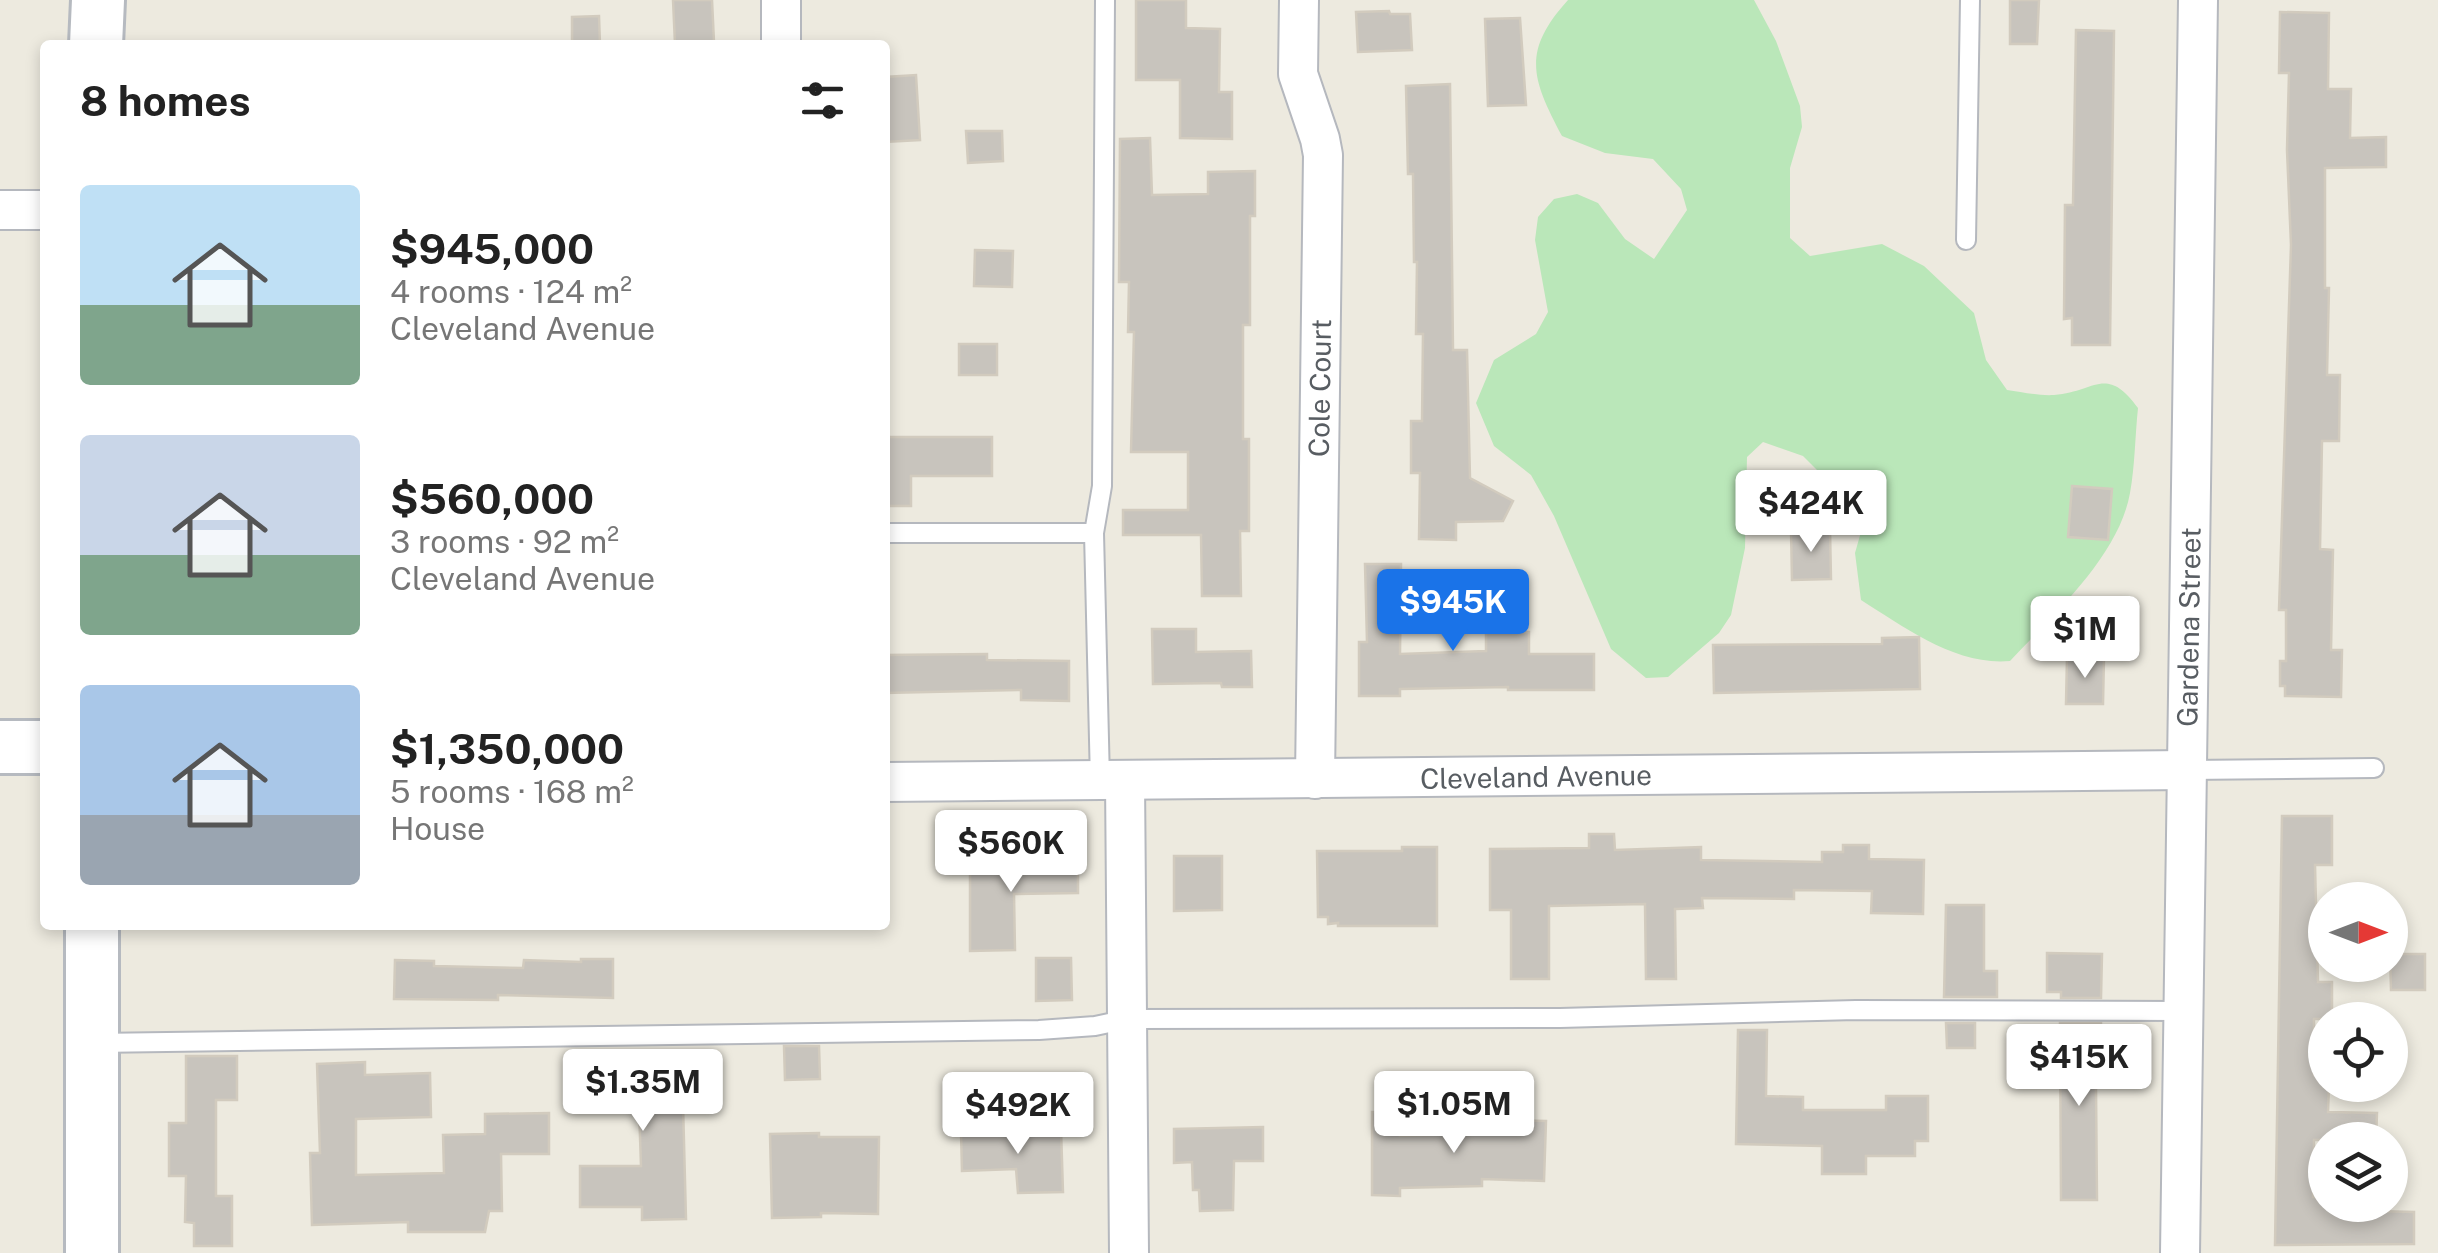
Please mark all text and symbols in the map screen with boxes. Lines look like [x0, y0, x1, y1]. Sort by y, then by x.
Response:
icon: filters [795, 73, 850, 128]
text: 8 homes [80, 76, 251, 125]
text: $945,000 [390, 224, 594, 273]
icon: home [160, 225, 280, 345]
text: 4 rooms · 124 m² [390, 273, 632, 310]
text: Cleveland Avenue [390, 310, 655, 347]
street label: Cole Court [1302, 319, 1337, 457]
pin: $424K [1741, 470, 1881, 555]
text: $560,000 [390, 474, 594, 523]
icon: home [160, 475, 280, 595]
text: $424K [1757, 484, 1865, 521]
text: 3 rooms · 92 m² [390, 523, 619, 560]
street label: Gardena Street [2170, 527, 2207, 727]
text: Cleveland Avenue [390, 560, 655, 597]
pin: $945K [1383, 569, 1523, 654]
text: $945K [1399, 583, 1507, 620]
pin: $1M [2037, 596, 2133, 681]
text: $1M [2053, 610, 2117, 647]
text: $1,350,000 [390, 724, 624, 773]
icon: home [160, 725, 280, 845]
street label: Cleveland Avenue [1420, 758, 1652, 795]
text: 5 rooms · 168 m² [390, 773, 634, 810]
text: House [390, 810, 485, 847]
pin: $560K [941, 810, 1081, 895]
text: $560K [957, 824, 1065, 861]
north arrow [2308, 882, 2408, 982]
map controls [2308, 882, 2408, 1222]
button: locate [2308, 1002, 2408, 1102]
pin: $415K [2009, 1024, 2149, 1109]
text: $415K [2028, 1038, 2130, 1075]
pin: $1.35M [562, 1049, 724, 1134]
text: $1.35M [585, 1063, 701, 1100]
pin: $1.05M [1373, 1071, 1535, 1156]
pin: $492K [948, 1072, 1088, 1157]
text: $1.05M [1396, 1085, 1512, 1122]
text: $492K [964, 1086, 1072, 1123]
button: layers [2308, 1122, 2408, 1222]

